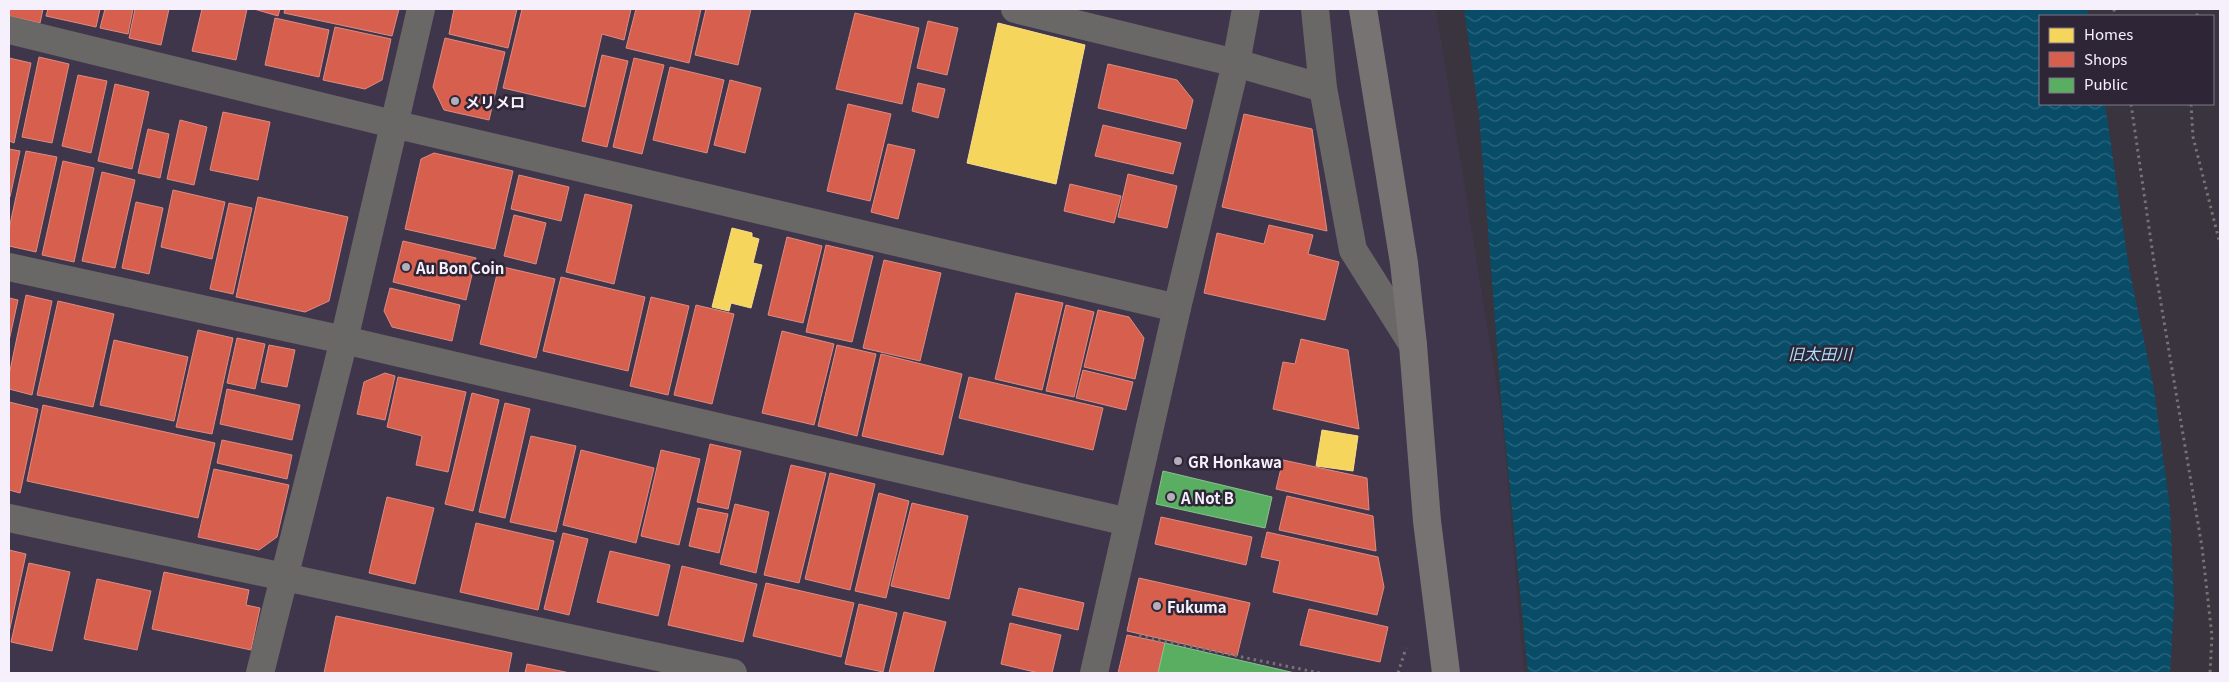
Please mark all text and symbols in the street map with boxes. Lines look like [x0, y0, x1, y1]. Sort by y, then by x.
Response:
legend [2039, 15, 2214, 105]
text: Homes [2084, 23, 2133, 44]
text: Shops [2084, 48, 2127, 69]
text: Public [2084, 73, 2128, 94]
place label: メリメロ [465, 91, 525, 112]
marker: メリメロ [449, 95, 461, 107]
place label: Au Bon Coin [415, 257, 505, 278]
marker: Au Bon Coin [400, 261, 412, 273]
water label: 旧太田川 [1788, 341, 1854, 365]
place label: GR Honkawa [1188, 451, 1282, 472]
marker: GR Honkawa [1172, 455, 1184, 467]
place label: A Not B [1180, 487, 1234, 508]
marker: A Not B [1165, 491, 1177, 503]
place label: Fukuma [1167, 596, 1227, 617]
marker: Fukuma [1151, 600, 1163, 612]

